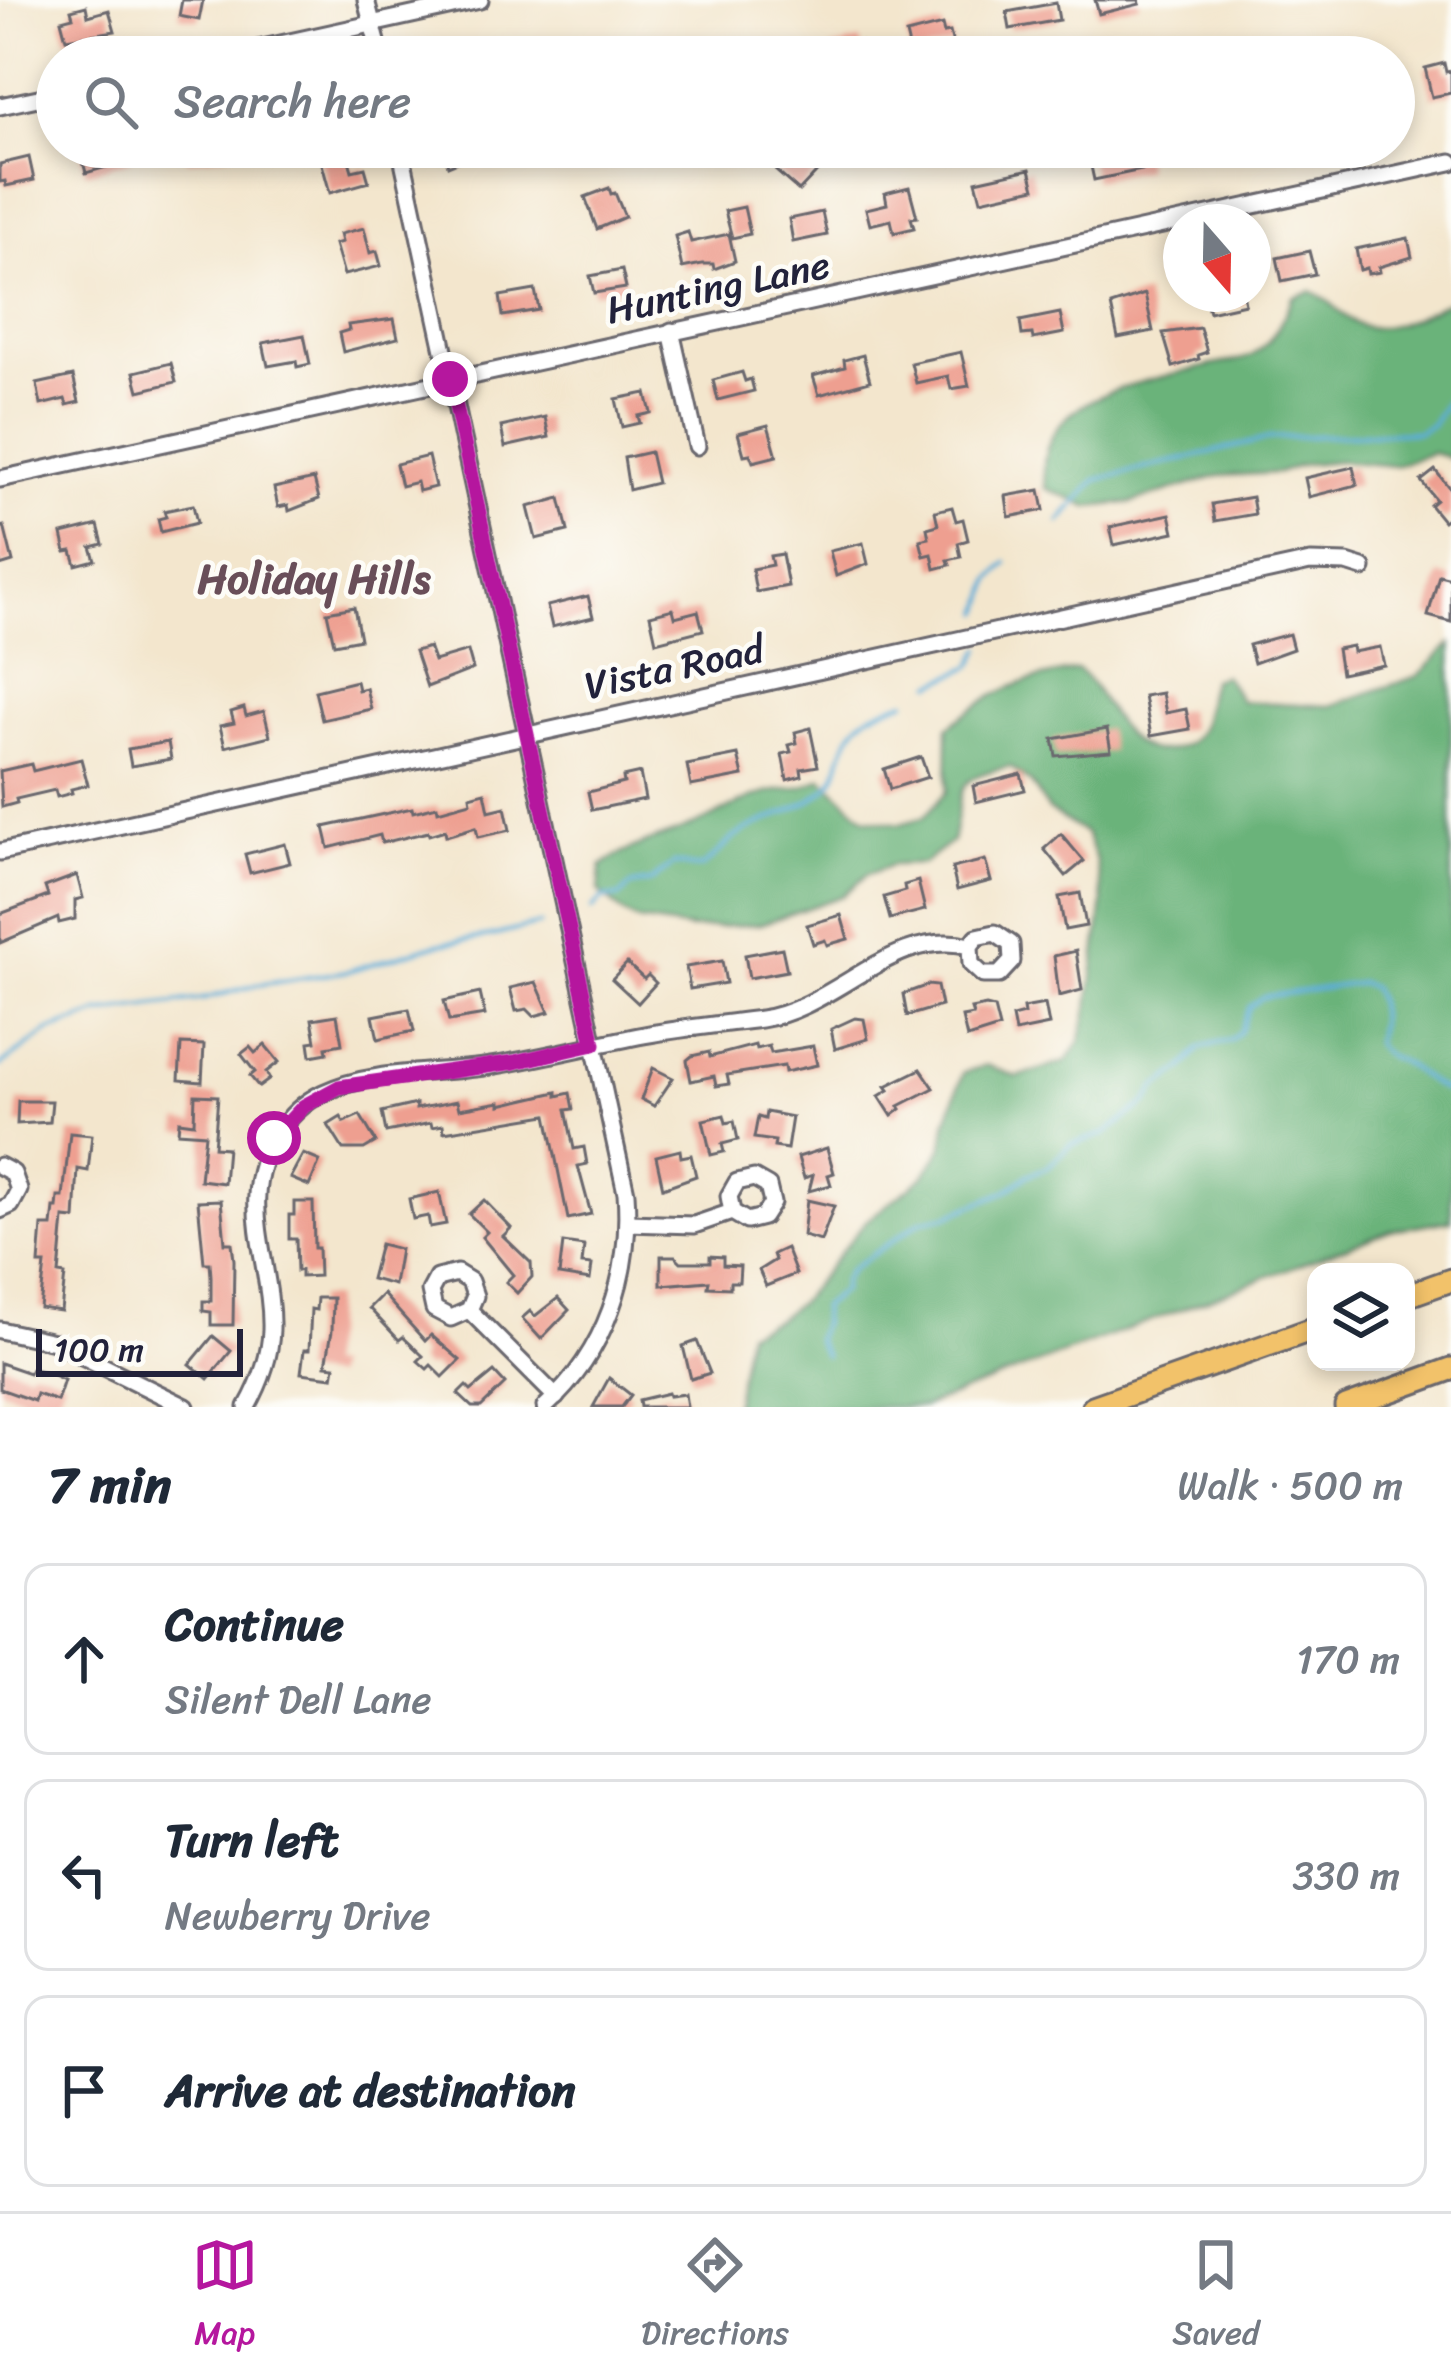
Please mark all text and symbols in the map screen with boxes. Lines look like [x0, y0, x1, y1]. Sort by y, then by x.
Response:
search box [36, 36, 1415, 168]
text: Search here [174, 62, 411, 142]
icon: search [78, 69, 144, 135]
north arrow [1163, 204, 1271, 312]
street label: Hunting Lane [600, 230, 836, 344]
route end [423, 352, 477, 406]
district label: Holiday Hills [198, 542, 431, 616]
street label: Vista Road [578, 614, 772, 720]
route start [247, 1111, 301, 1165]
map controls [1307, 1263, 1415, 1371]
button: layers [1307, 1263, 1415, 1371]
text: 100 m [54, 1321, 144, 1379]
scale bar [36, 1323, 243, 1376]
text: 7 min [48, 1440, 171, 1530]
text: Walk · 500 m [1178, 1451, 1403, 1520]
text: Continue [165, 1585, 344, 1665]
text: 170 m [1296, 1625, 1400, 1694]
icon: ahead [51, 1626, 117, 1692]
text: Silent Dell Lane [165, 1665, 432, 1734]
text: Turn left [165, 1801, 338, 1881]
text: 330 m [1292, 1841, 1400, 1910]
icon: left [51, 1842, 117, 1908]
text: Newberry Drive [165, 1881, 431, 1950]
text: Arrive at destination [165, 2051, 575, 2131]
icon: arrive [51, 2058, 117, 2124]
tab: Map [192, 2232, 258, 2362]
tab: Directions [641, 2232, 789, 2362]
tab: Saved [1172, 2232, 1259, 2362]

